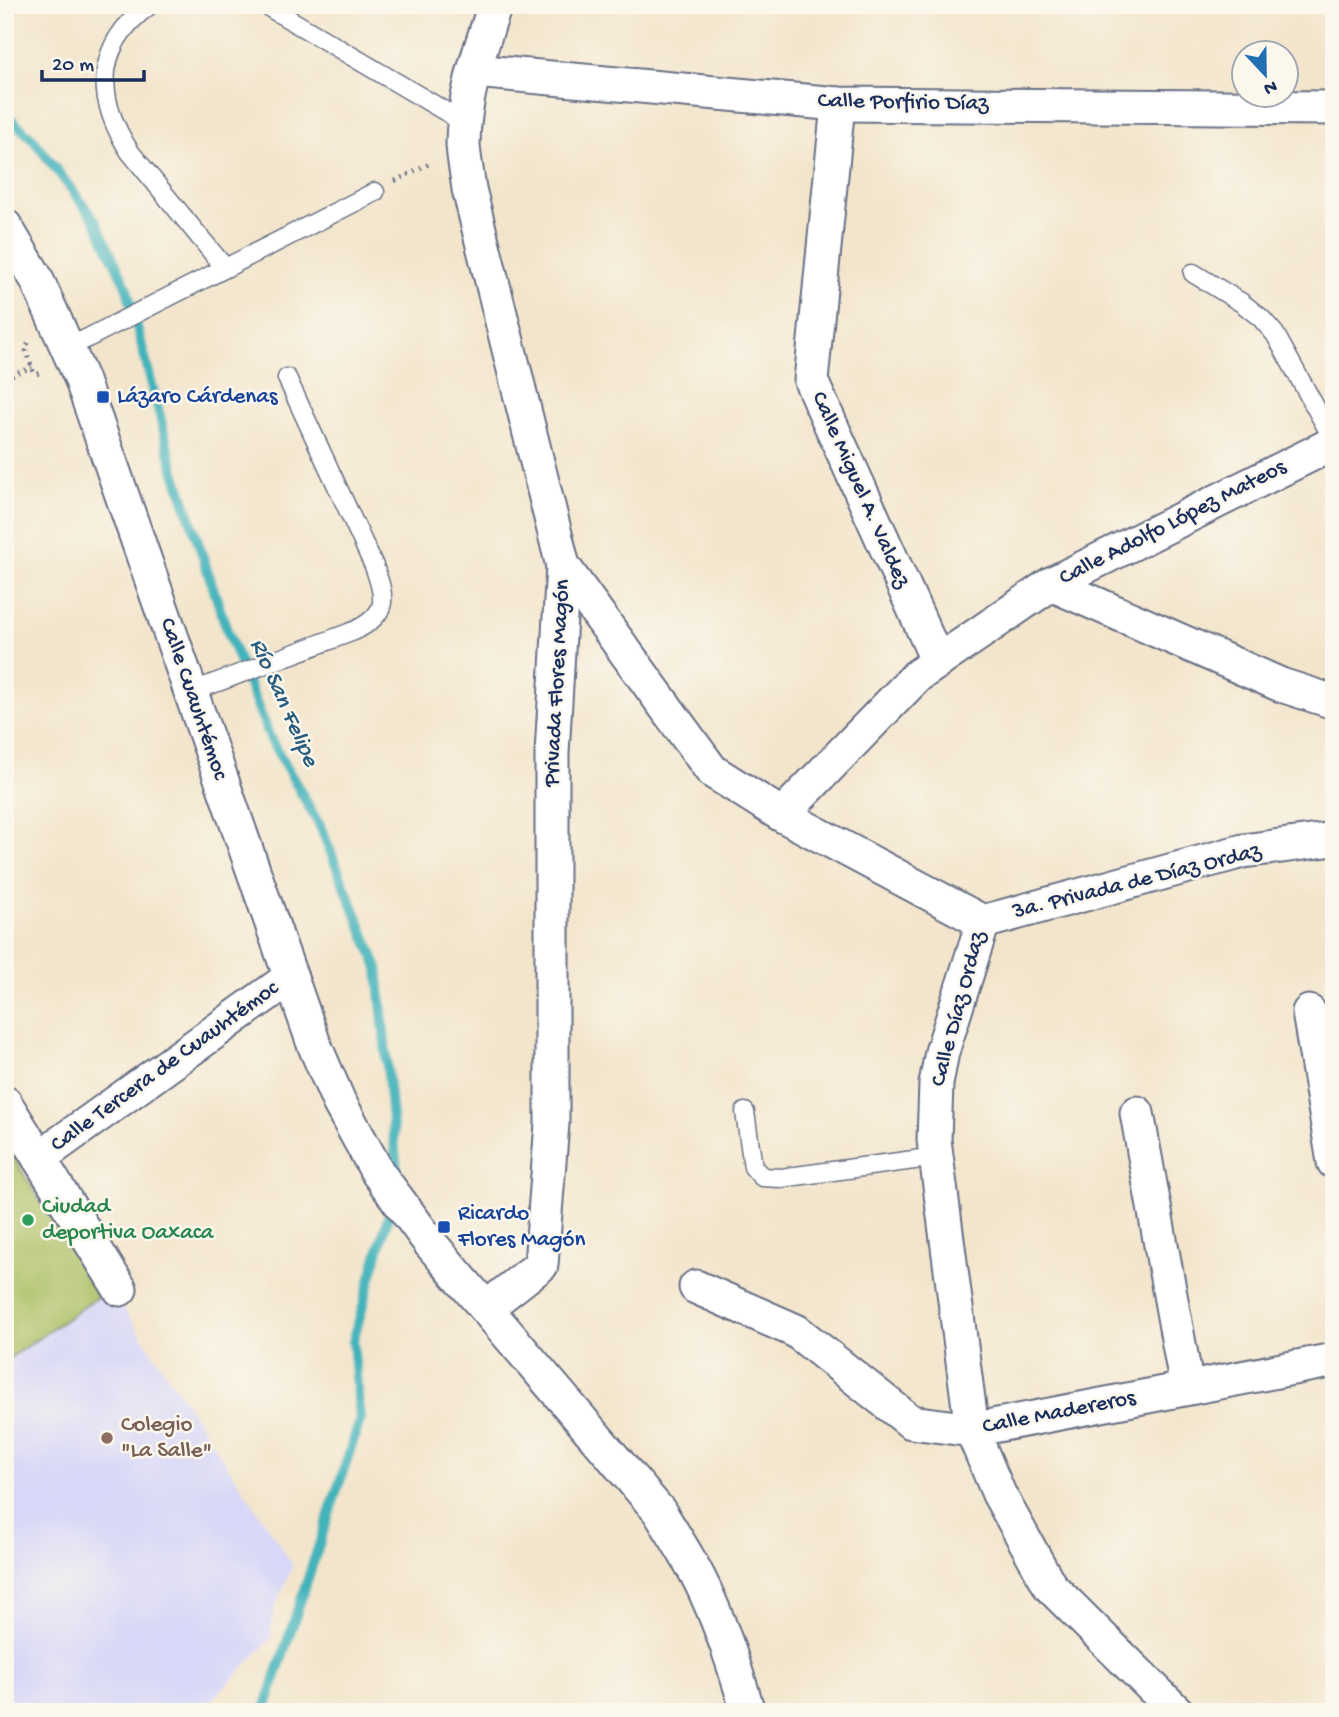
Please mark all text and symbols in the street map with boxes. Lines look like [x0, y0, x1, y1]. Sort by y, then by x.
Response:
scale bar [42, 38, 144, 82]
north arrow [1230, 38, 1300, 108]
text: 20 m [52, 54, 94, 79]
text: N [1260, 74, 1280, 100]
street label: Calle Porfirio Díaz [817, 88, 990, 118]
place label: Lázaro Cárdenas [117, 384, 278, 411]
street label: Calle Miguel A. Valdez [805, 388, 916, 593]
marker: Lázaro Cárdenas [95, 389, 111, 405]
street label: Calle Adolfo López Mateos [1055, 454, 1291, 592]
street label: Privada Flores Magón [539, 578, 577, 788]
street label: Calle Cuauhtémoc [153, 615, 234, 785]
water label: Río San Felipe [242, 635, 325, 773]
street label: 3a. Privada de Díaz Ordaz [1009, 838, 1265, 926]
street label: Calle Díaz Ordaz [925, 928, 993, 1089]
street label: Calle Tercera de Cuauhtémoc [46, 975, 285, 1159]
place label: Ciudad deportiva Oaxaca [42, 1194, 215, 1247]
place label: Ricardo Flores Magón [457, 1201, 585, 1254]
marker: Ciudad deportiva Oaxaca [20, 1212, 36, 1228]
marker: Ricardo Flores Magón [436, 1219, 452, 1235]
street label: Calle Madereros [980, 1385, 1138, 1441]
place label: Colegio "La Salle" [121, 1412, 212, 1465]
marker: Colegio "La Salle" [99, 1430, 115, 1446]

